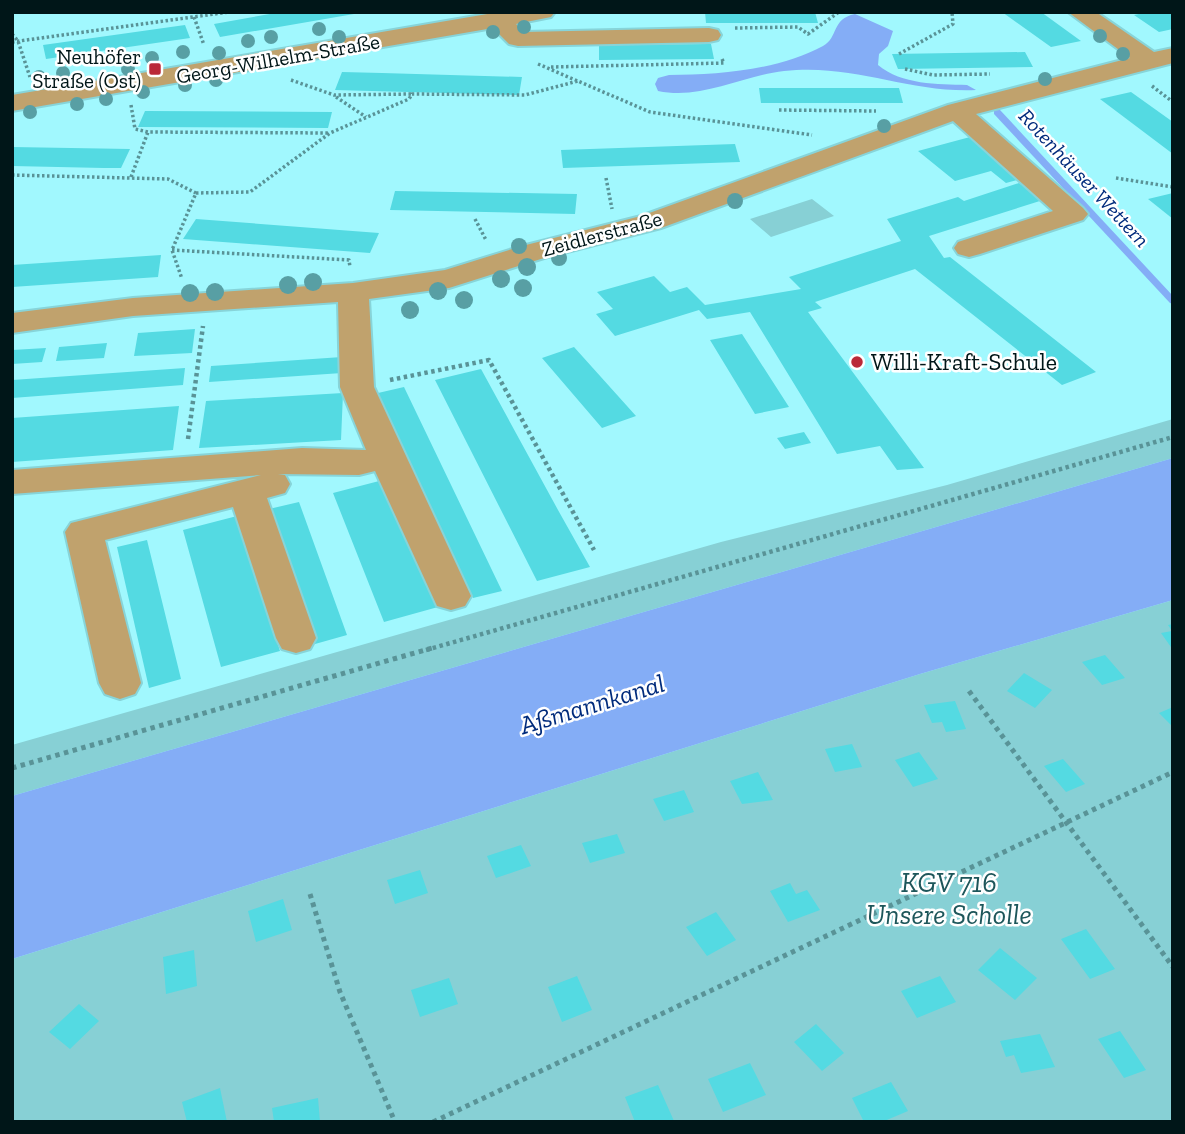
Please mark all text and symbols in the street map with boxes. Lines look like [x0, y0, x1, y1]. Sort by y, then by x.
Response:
street label: Georg-Wilhelm-Straße [174, 28, 382, 89]
place label: Neuhöfer Straße (Ost) [32, 44, 141, 93]
marker: Neuhöfer Straße (Ost) [147, 61, 163, 77]
water label: Rotenhäuser Wettern [1014, 103, 1155, 252]
street label: Zeidlerstraße [539, 205, 665, 262]
place label: Willi-Kraft-Schule [871, 347, 1057, 376]
marker: Willi-Kraft-Schule [849, 354, 865, 370]
water label: Aßmannkanal [515, 667, 668, 741]
park label: KGV 716 Unsere Scholle [866, 866, 1032, 931]

